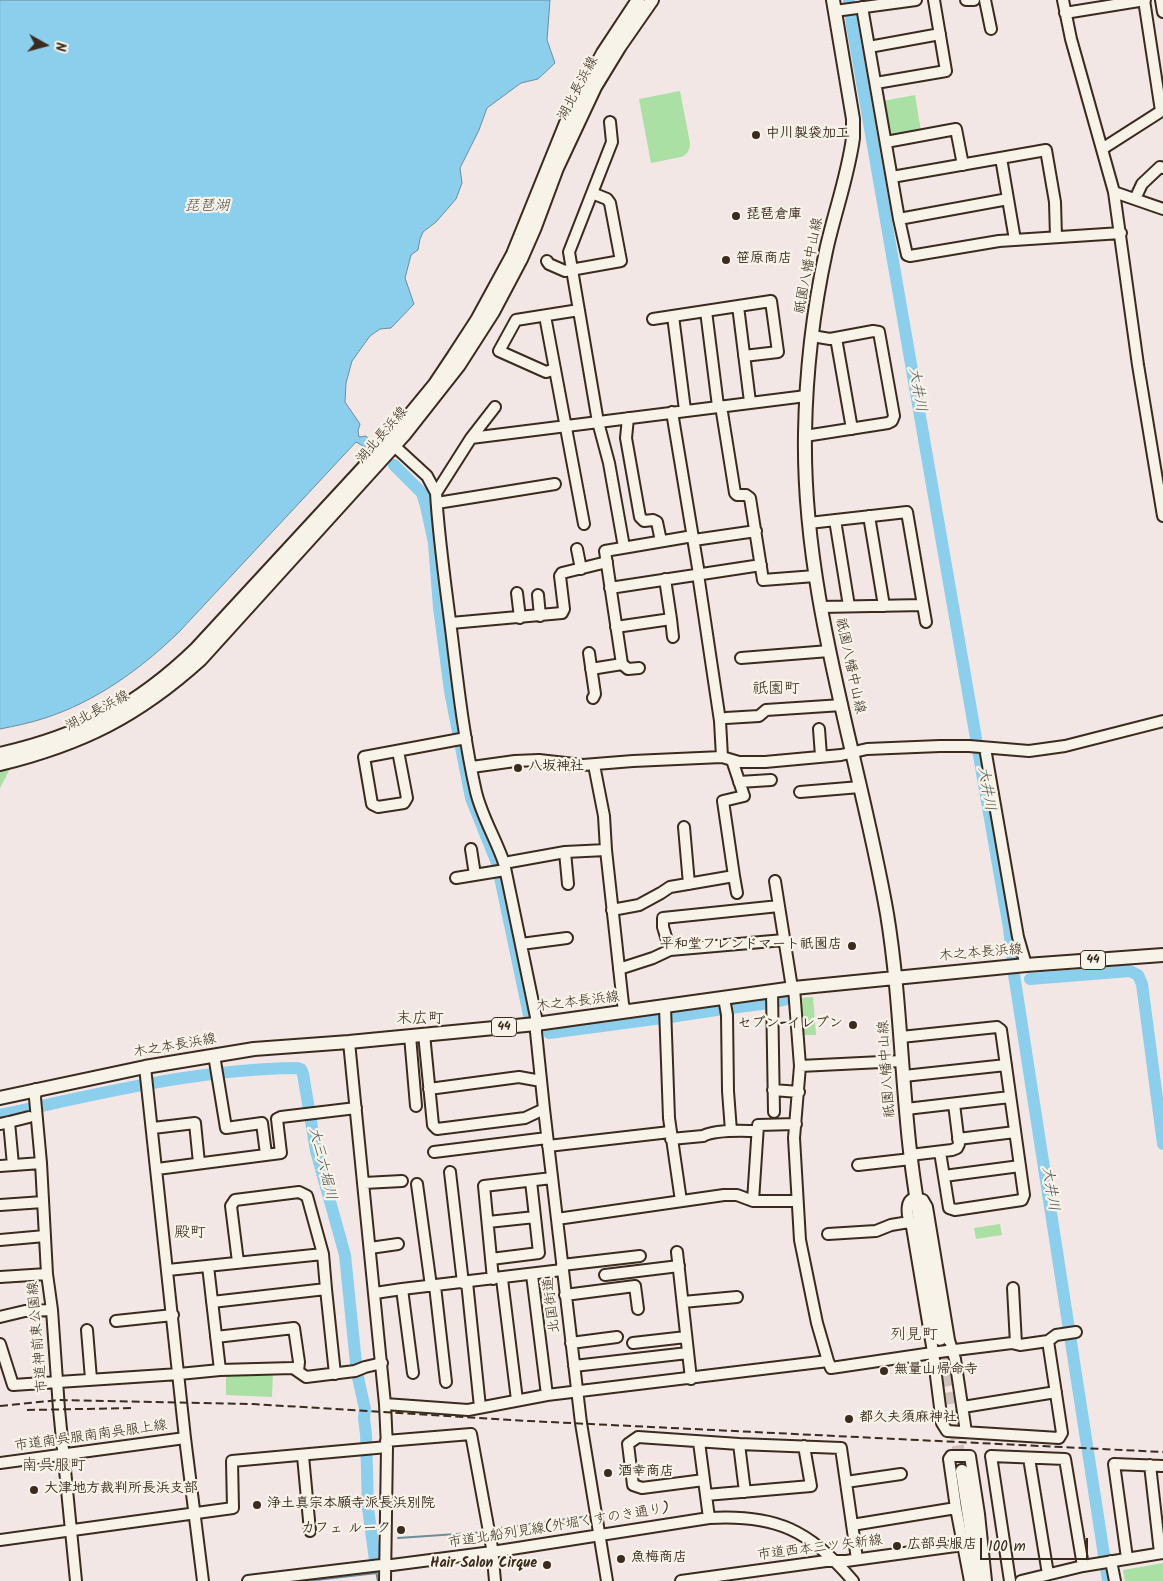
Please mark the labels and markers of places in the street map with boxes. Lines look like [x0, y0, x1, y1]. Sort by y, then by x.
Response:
place label: 中川製袋加工 [766, 127, 850, 143]
marker: 中川製袋加工 [750, 129, 762, 141]
place label: 琵琶倉庫 [746, 208, 802, 224]
marker: 琵琶倉庫 [730, 210, 742, 222]
place label: 笹原商店 [736, 252, 792, 268]
marker: 笹原商店 [720, 254, 732, 266]
place label: 八坂神社 [528, 760, 584, 776]
marker: 八坂神社 [512, 762, 524, 774]
place label: 平和堂フレンドマート祇園店 [660, 938, 842, 954]
marker: 平和堂フレンドマート祇園店 [846, 940, 858, 952]
place label: セブン-イレブン [738, 1017, 843, 1033]
marker: セブン-イレブン [847, 1019, 859, 1031]
place label: 無量山帰命寺 [894, 1363, 978, 1379]
marker: 無量山帰命寺 [878, 1365, 890, 1377]
place label: 都久夫須麻神社 [859, 1411, 957, 1427]
marker: 都久夫須麻神社 [843, 1413, 855, 1425]
place label: 酒幸商店 [618, 1465, 674, 1481]
marker: 酒幸商店 [602, 1467, 614, 1479]
place label: 大津地方裁判所長浜支部 [44, 1482, 198, 1498]
marker: 大津地方裁判所長浜支部 [28, 1484, 40, 1496]
place label: 浄土真宗本願寺派長浜別院 [267, 1497, 435, 1513]
marker: 浄土真宗本願寺派長浜別院 [251, 1499, 263, 1511]
place label: カフェ ルーク [301, 1522, 391, 1538]
marker: カフェ ルーク [395, 1524, 407, 1536]
place label: 広部呉服店 [907, 1538, 977, 1554]
marker: 広部呉服店 [891, 1540, 903, 1552]
place label: 魚梅商店 [631, 1551, 687, 1567]
marker: 魚梅商店 [615, 1553, 627, 1565]
place label: Hair Salon Cirque [430, 1557, 537, 1573]
marker: Hair Salon Cirque [541, 1559, 553, 1571]

